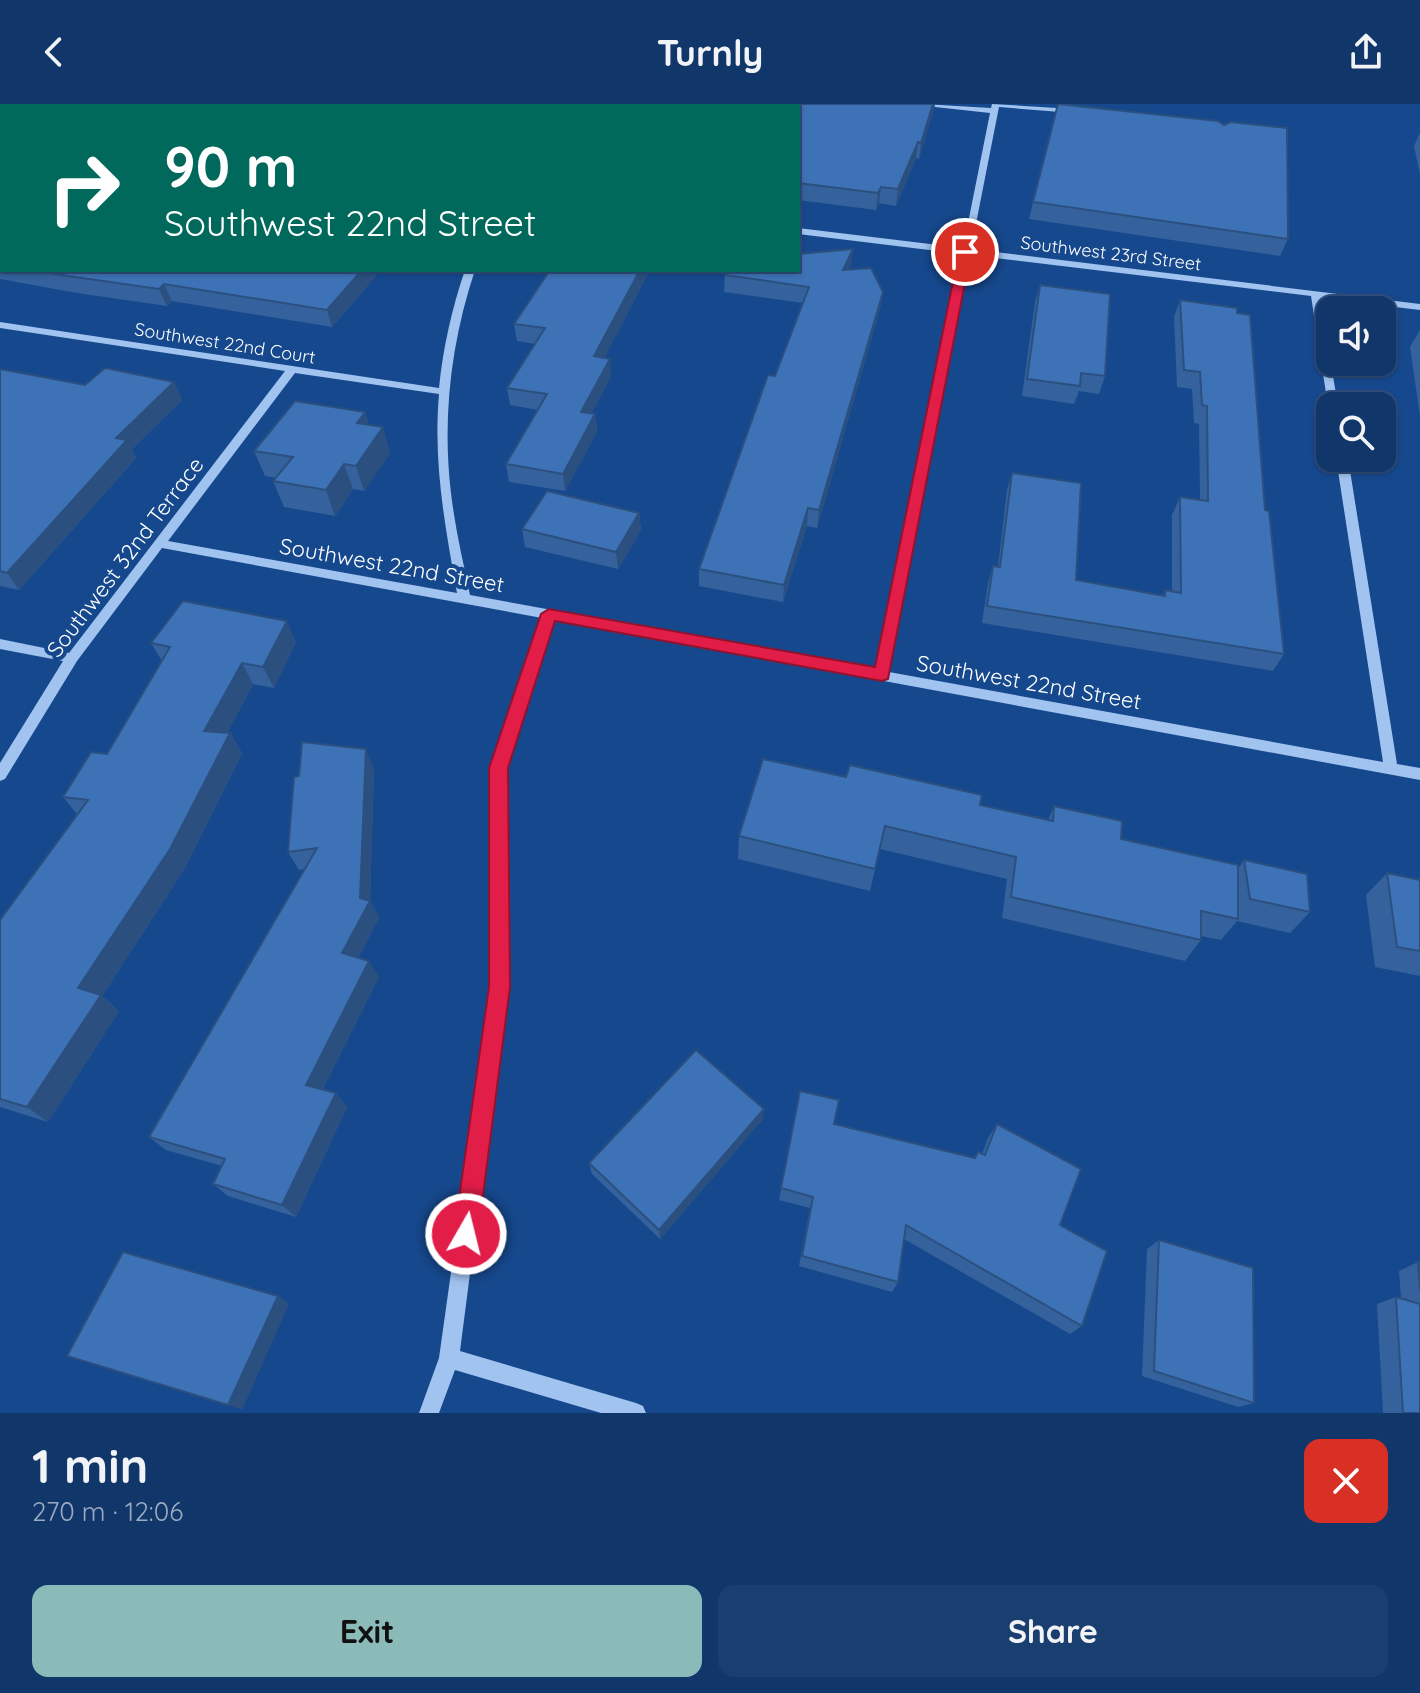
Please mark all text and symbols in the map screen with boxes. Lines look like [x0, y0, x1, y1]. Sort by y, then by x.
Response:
icon: back [32, 30, 76, 74]
text: Turnly [657, 30, 763, 75]
icon: share [1344, 30, 1388, 74]
text: 90 m [164, 131, 298, 201]
icon: right [32, 136, 136, 240]
text: Southwest 22nd Street [164, 200, 536, 245]
pin [931, 218, 999, 286]
icon: arrive [943, 230, 987, 274]
street label: Southwest 23rd Street [1019, 231, 1203, 275]
map controls [1316, 296, 1396, 472]
button: sound [1316, 296, 1396, 376]
street label: Southwest 22nd Court [133, 317, 317, 369]
button: search [1316, 392, 1396, 472]
street label: Southwest 32nd Terrace [41, 451, 209, 663]
street label: Southwest 22nd Street [278, 531, 506, 599]
street label: Southwest 22nd Street [915, 648, 1143, 716]
position arrow [424, 1192, 508, 1276]
text: 1 min [32, 1435, 148, 1495]
button: close [1304, 1439, 1388, 1523]
text: 270 m · 12:06 [32, 1495, 183, 1528]
button: Exit [32, 1585, 702, 1677]
button: Share [718, 1585, 1388, 1677]

